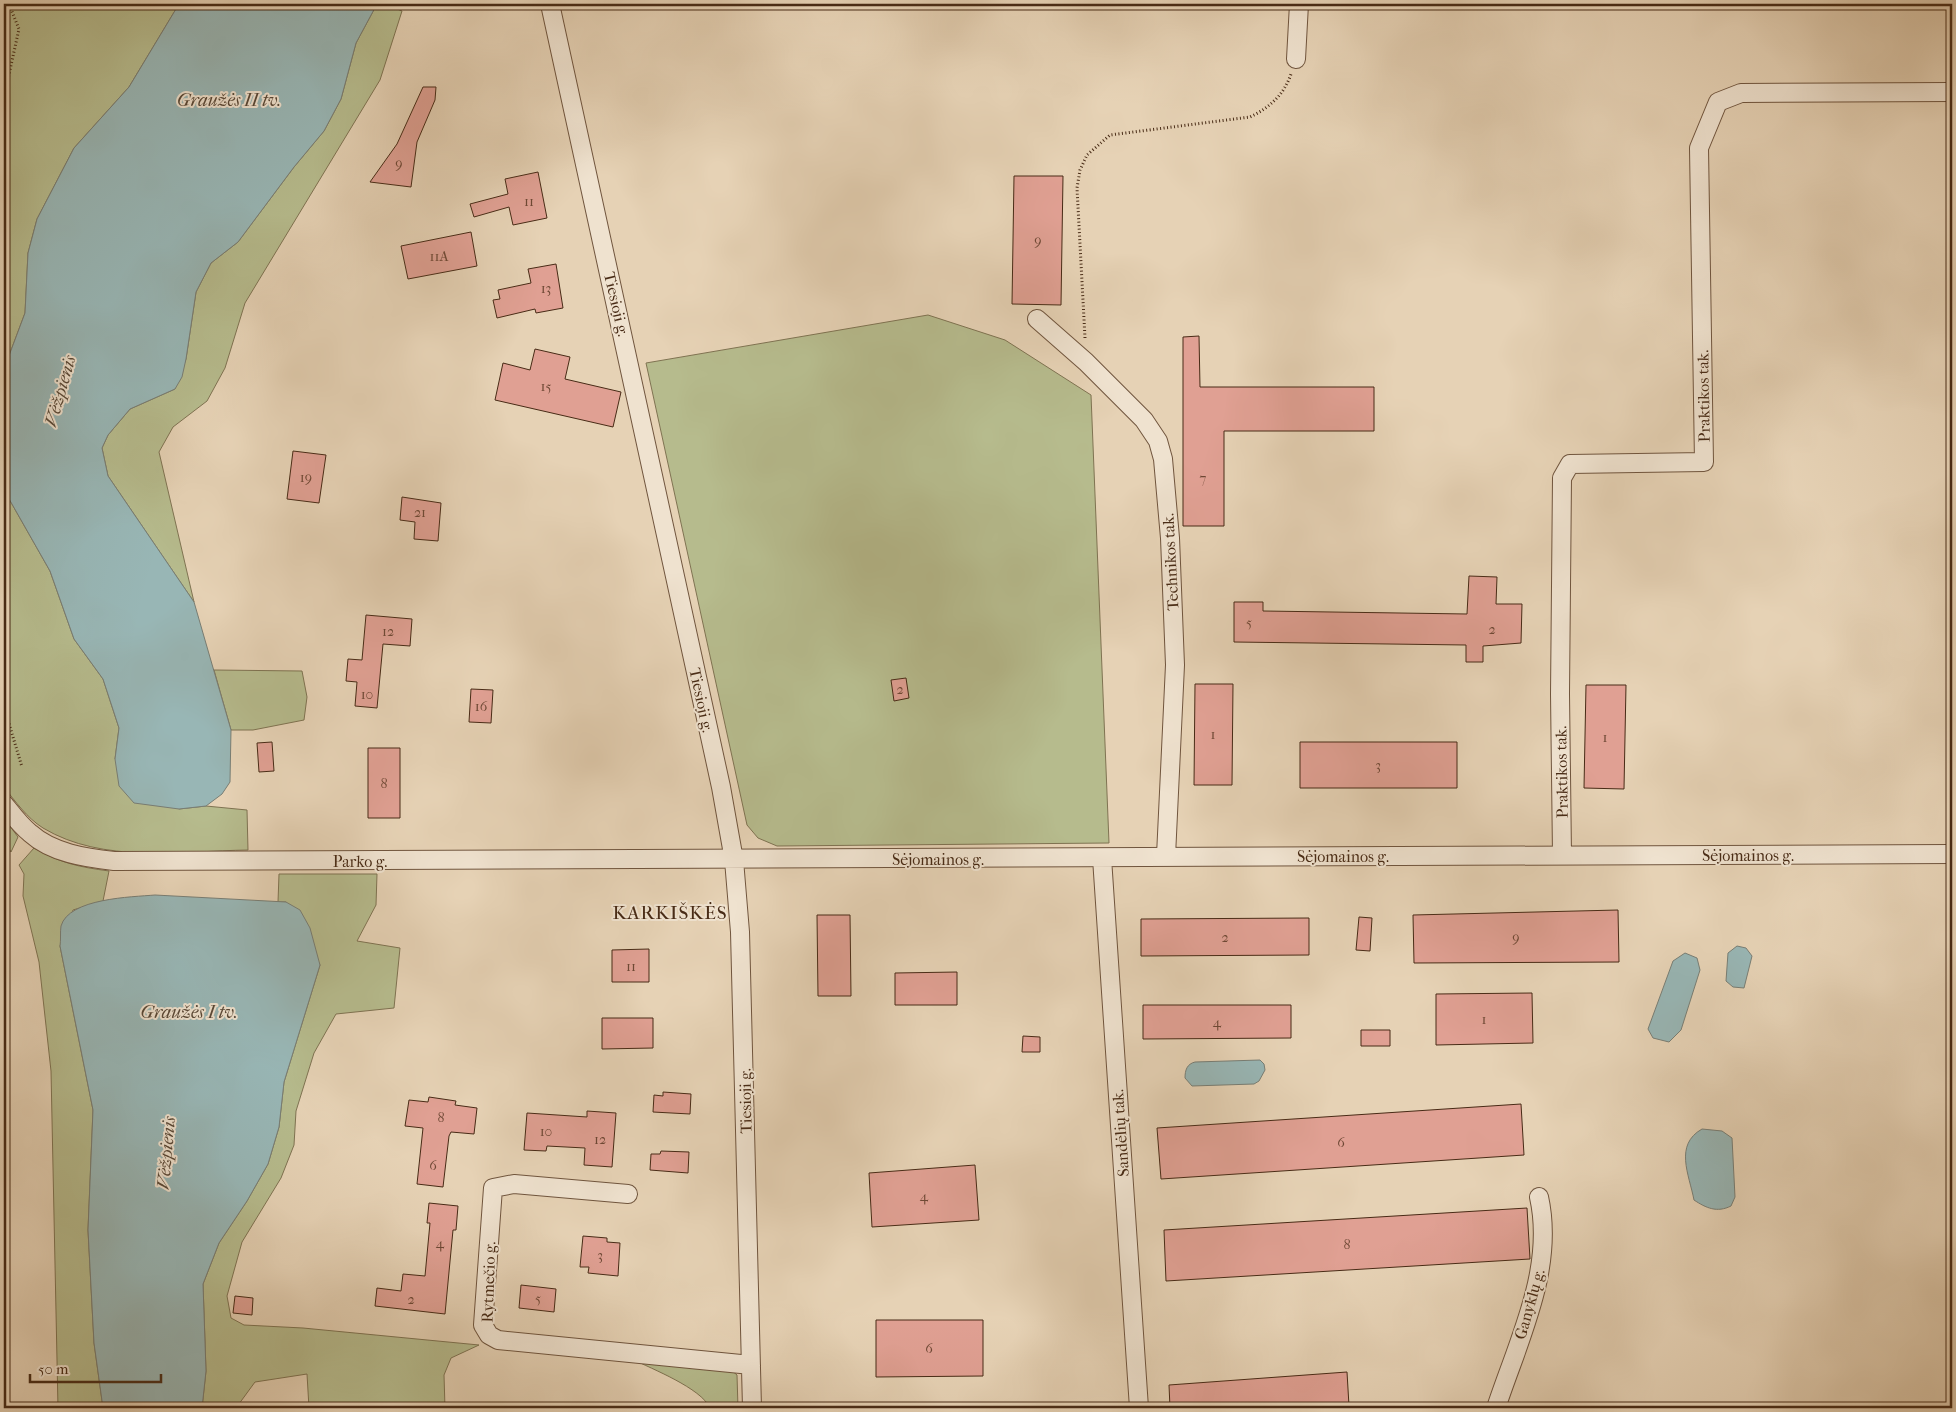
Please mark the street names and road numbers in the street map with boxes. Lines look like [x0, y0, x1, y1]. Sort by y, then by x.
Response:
street label: Tiesioji g. [600, 270, 633, 338]
street label: Praktikos tak. [1693, 350, 1714, 442]
street label: Technikos tak. [1158, 513, 1183, 611]
street label: Tiesioji g. [685, 666, 718, 734]
street label: Praktikos tak. [1551, 726, 1572, 818]
street label: Sėjomainos g. [1702, 846, 1794, 865]
street label: Sėjomainos g. [1297, 847, 1389, 866]
street label: Sėjomainos g. [892, 850, 984, 869]
street label: Parko g. [333, 852, 387, 871]
street label: Tiesioji g. [735, 1068, 756, 1134]
street label: Sandėlių tak. [1108, 1089, 1133, 1177]
street label: Rytmečio g. [478, 1241, 499, 1323]
street label: Ganyklų g. [1510, 1267, 1549, 1342]

